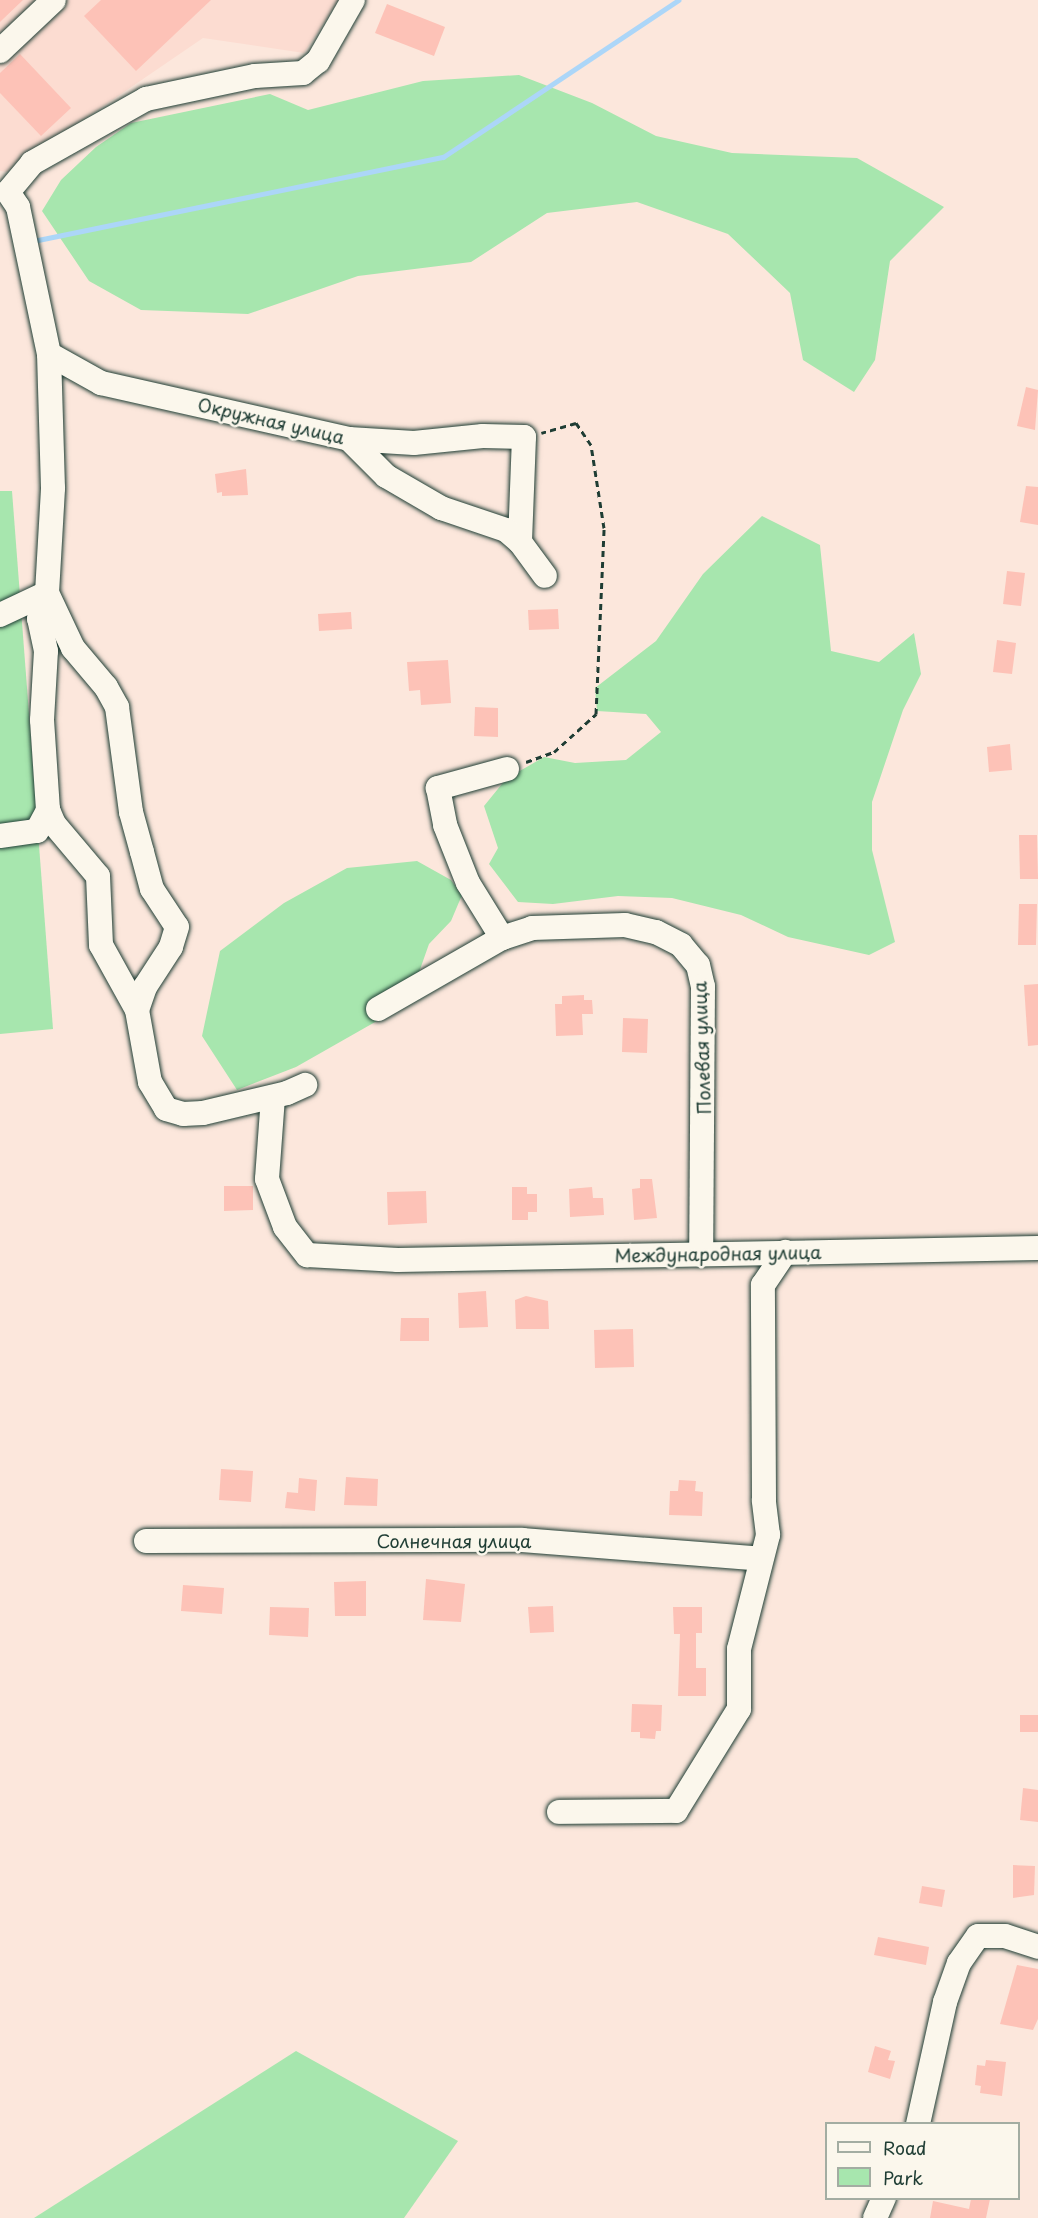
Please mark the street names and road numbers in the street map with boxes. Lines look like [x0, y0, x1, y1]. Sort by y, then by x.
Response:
street label: Окружная улица [195, 393, 347, 449]
street label: Полевая улица [689, 981, 715, 1115]
street label: Международная улица [614, 1241, 822, 1267]
street label: Солнечная улица [376, 1530, 532, 1552]

